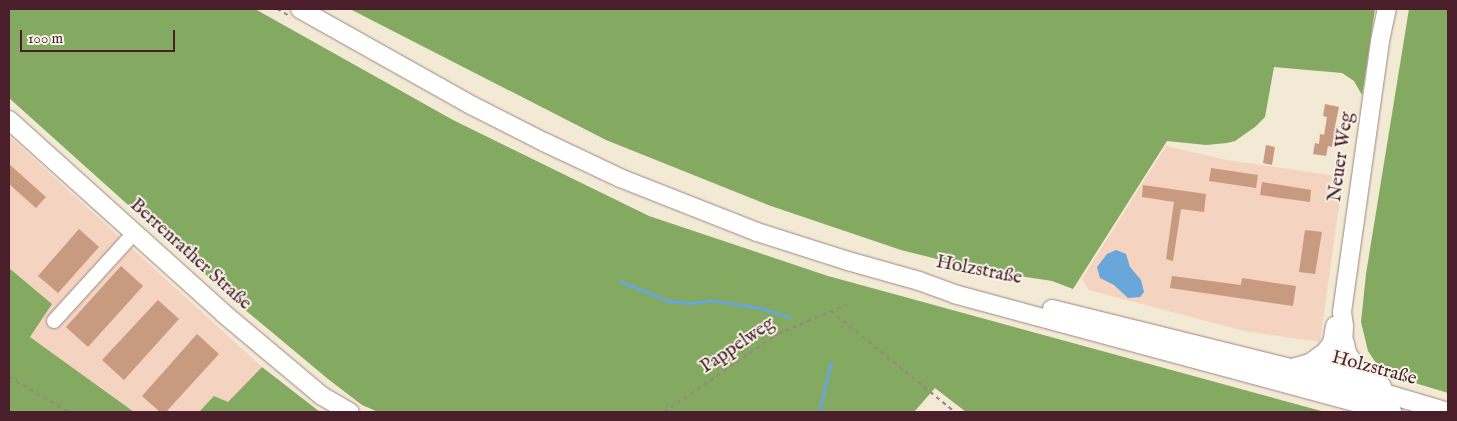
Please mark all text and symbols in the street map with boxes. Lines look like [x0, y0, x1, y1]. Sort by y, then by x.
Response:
scale bar [22, 20, 178, 52]
text: 100 m [28, 29, 63, 48]
street label: Neuer Weg [1324, 111, 1360, 203]
street label: Berrenrather Straße [125, 194, 255, 316]
street label: Holzstraße [934, 252, 1024, 290]
street label: Pappelweg [697, 313, 779, 379]
street label: Holzstraße [1329, 347, 1419, 391]

